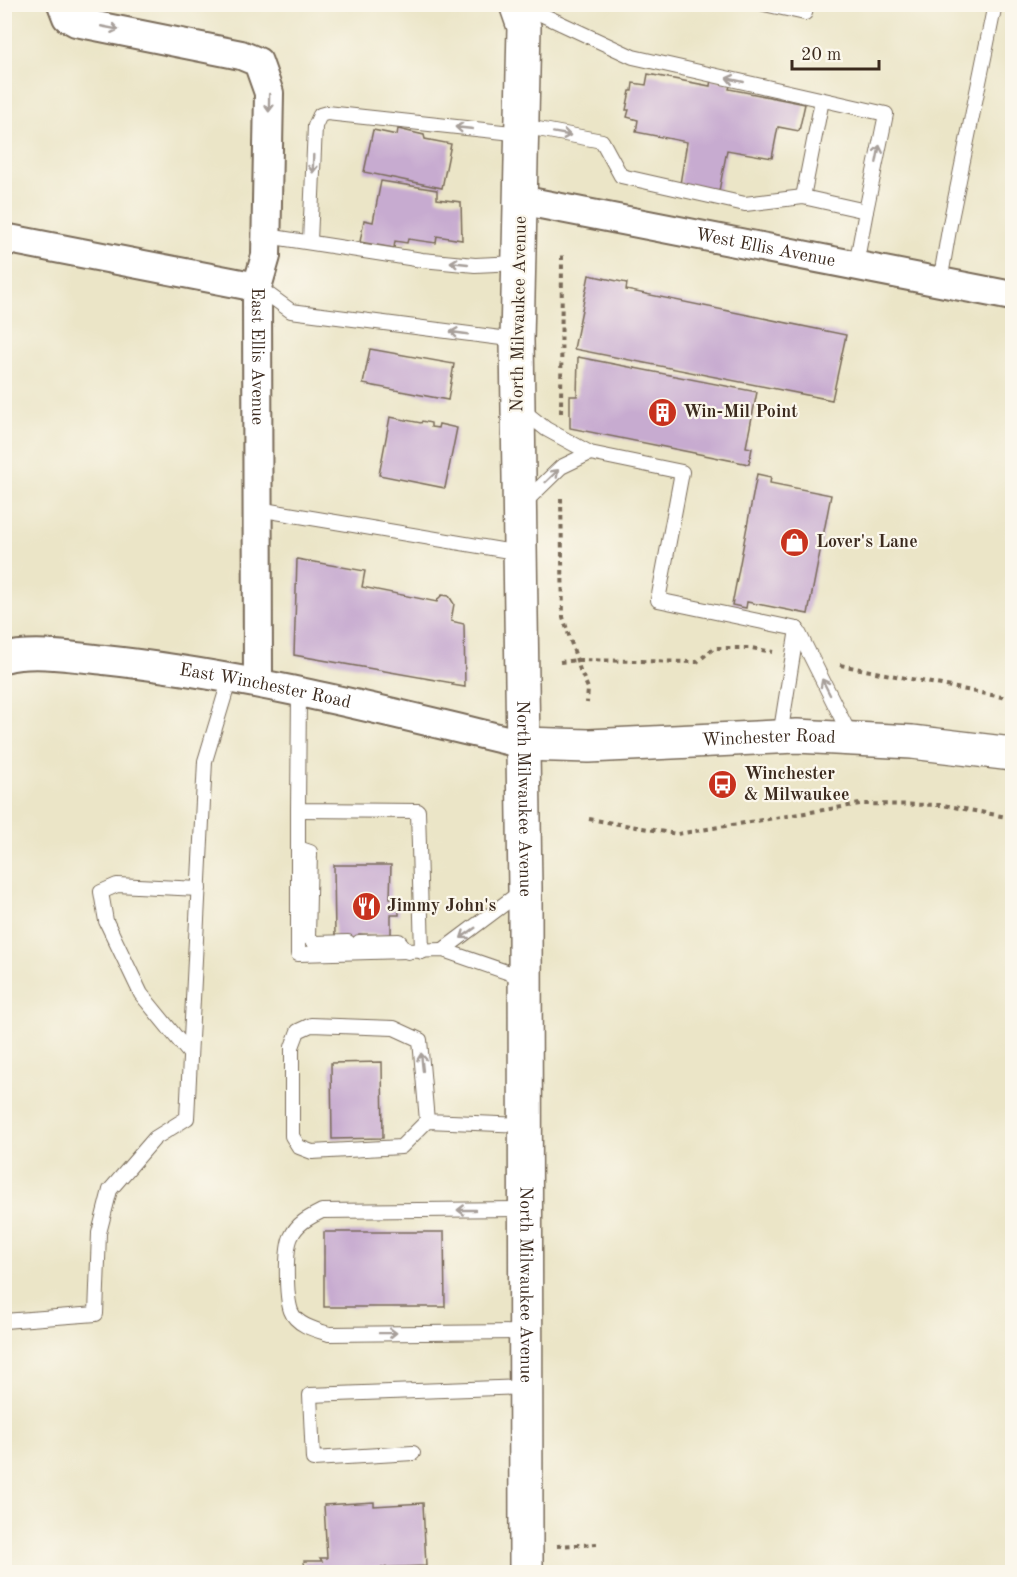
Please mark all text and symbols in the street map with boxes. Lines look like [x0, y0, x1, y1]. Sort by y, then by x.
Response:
one-way arrow [100, 23, 120, 34]
scale bar [792, 33, 879, 71]
text: 20 m [801, 46, 841, 64]
one-way arrow [726, 73, 745, 85]
one-way arrow [263, 93, 275, 113]
one-way arrow [455, 122, 474, 133]
one-way arrow [552, 129, 571, 140]
one-way arrow [873, 144, 884, 164]
one-way arrow [308, 153, 319, 173]
street label: North Milwaukee Avenue [508, 216, 530, 412]
street label: West Ellis Avenue [694, 225, 837, 270]
one-way arrow [450, 258, 470, 269]
street label: East Ellis Avenue [248, 287, 266, 425]
one-way arrow [449, 327, 469, 338]
building icon: Win-Mil Point [646, 396, 678, 428]
place label: Win-Mil Point [683, 403, 798, 421]
one-way arrow [544, 469, 559, 483]
shop icon: Lover's Lane [779, 526, 811, 558]
place label: Lover's Lane [816, 533, 918, 551]
street label: East Winchester Road [178, 661, 353, 712]
one-way arrow [819, 678, 831, 696]
street label: North Milwaukee Avenue [513, 700, 534, 897]
street label: Winchester Road [701, 727, 836, 750]
place label: Winchester & Milwaukee [744, 765, 849, 804]
bus stop icon: Winchester & Milwaukee [707, 768, 739, 800]
restaurant icon: Jimmy John's [350, 890, 382, 922]
place label: Jimmy John's [387, 897, 497, 915]
one-way arrow [460, 927, 476, 939]
one-way arrow [416, 1053, 427, 1073]
street label: North Milwaukee Avenue [516, 1186, 535, 1383]
one-way arrow [457, 1204, 477, 1216]
one-way arrow [377, 1327, 397, 1339]

